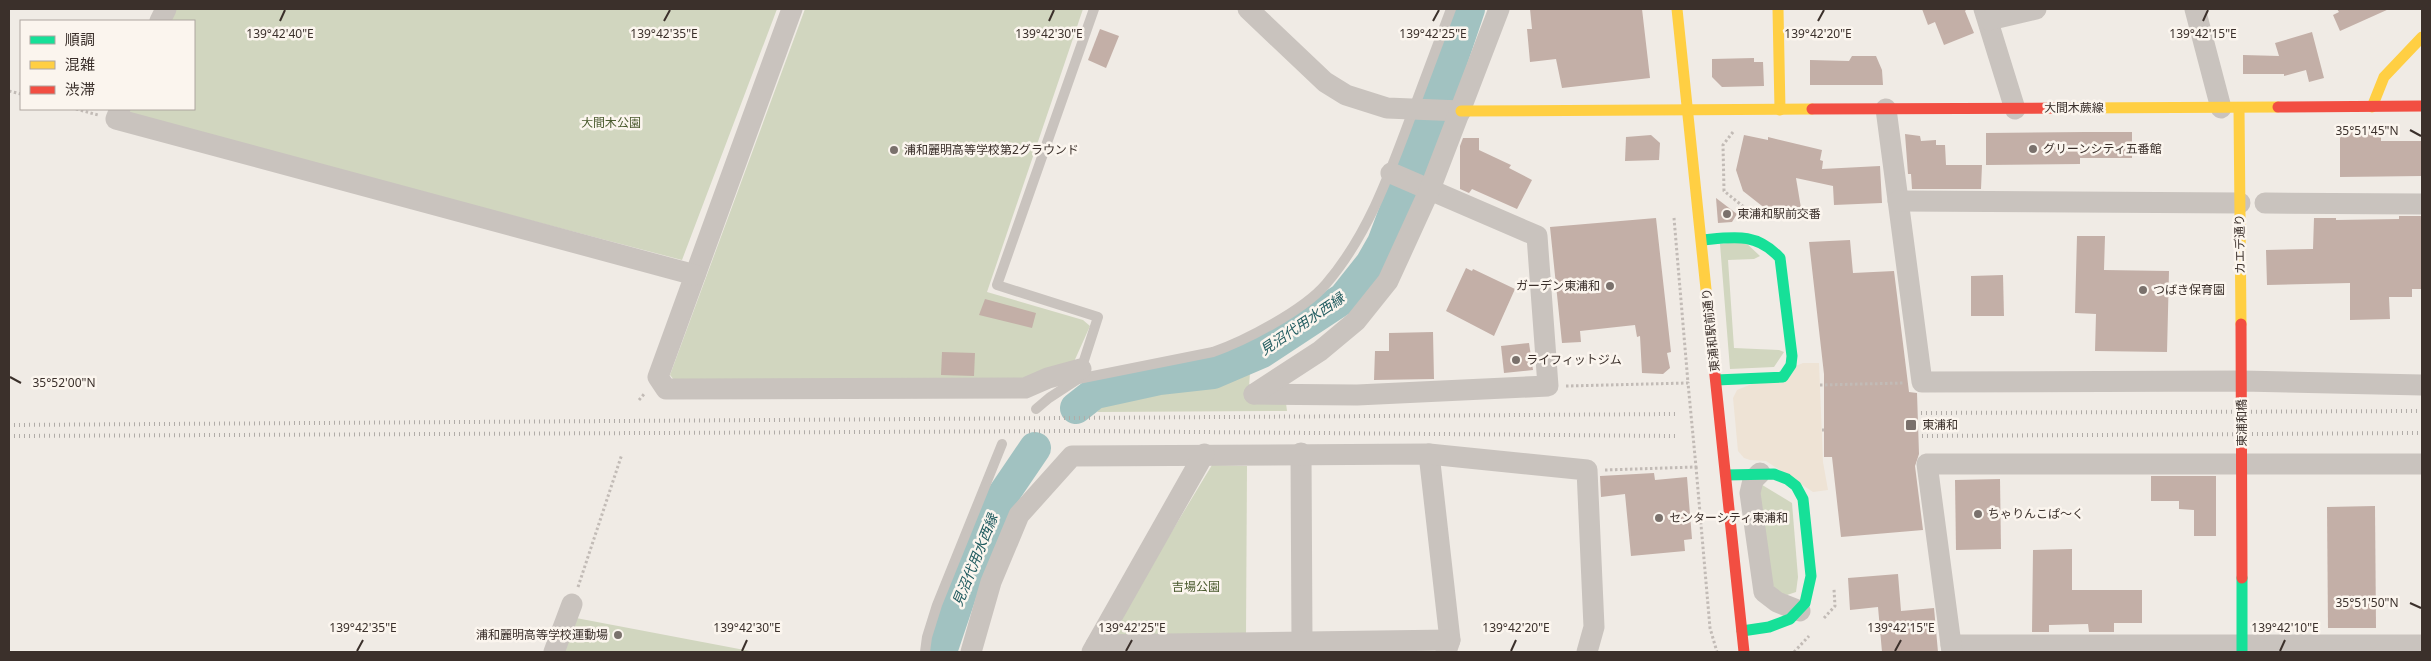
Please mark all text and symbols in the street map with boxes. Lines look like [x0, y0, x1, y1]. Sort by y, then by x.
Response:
legend [20, 20, 195, 110]
text: 139°42'40"E [246, 25, 314, 42]
text: 139°42'35"E [630, 25, 698, 42]
text: 139°42'30"E [1015, 25, 1083, 42]
text: 139°42'25"E [1399, 25, 1467, 42]
text: 139°42'20"E [1784, 25, 1852, 42]
text: 139°42'15"E [2169, 25, 2237, 42]
text: 順調 [65, 29, 95, 49]
text: 混雑 [65, 54, 95, 74]
text: 渋滞 [65, 79, 95, 99]
street label: 大間木蕨線 [2044, 99, 2104, 116]
park label: 大間木公園 [581, 114, 641, 131]
text: 35°51'45"N [2335, 122, 2399, 139]
place label: グリーンシティ五番館 [2043, 140, 2162, 157]
place label: 浦和麗明高等学校第2グラウンド [904, 141, 1079, 158]
marker: グリーンシティ五番館 [2027, 143, 2039, 155]
marker: 浦和麗明高等学校第2グラウンド [888, 144, 900, 156]
place label: 東浦和駅前交番 [1737, 205, 1821, 222]
marker: 東浦和駅前交番 [1721, 208, 1733, 220]
street label: カエデ通り [2230, 214, 2249, 274]
place label: ガーデン東浦和 [1516, 277, 1600, 294]
marker: ガーデン東浦和 [1604, 280, 1616, 292]
place label: つばき保育園 [2153, 281, 2225, 298]
marker: つばき保育園 [2137, 284, 2149, 296]
water label: 見沼代用水西縁 [1256, 287, 1349, 359]
street label: 東浦和駅前通り [1698, 287, 1723, 373]
place label: ライフィットジム [1526, 351, 1622, 368]
marker: ライフィットジム [1510, 354, 1522, 366]
text: 35°52'00"N [32, 374, 96, 391]
street label: 東浦和橋 [2233, 399, 2250, 447]
place label: 東浦和 [1922, 416, 1958, 433]
marker: 東浦和 [1904, 418, 1918, 432]
place label: ちゃりんこぱ～く [1988, 505, 2084, 522]
marker: ちゃりんこぱ～く [1972, 508, 1984, 520]
water label: 見沼代用水西縁 [947, 509, 1002, 609]
place label: センターシティ東浦和 [1669, 509, 1788, 526]
marker: センターシティ東浦和 [1653, 512, 1665, 524]
park label: 吉場公園 [1172, 578, 1220, 595]
text: 35°51'50"N [2335, 594, 2399, 611]
text: 139°42'35"E [329, 619, 397, 636]
text: 139°42'30"E [713, 619, 781, 636]
text: 139°42'25"E [1098, 619, 1166, 636]
text: 139°42'20"E [1482, 619, 1550, 636]
text: 139°42'15"E [1867, 619, 1935, 636]
text: 139°42'10"E [2251, 619, 2319, 636]
place label: 浦和麗明高等学校運動場 [476, 626, 608, 643]
marker: 浦和麗明高等学校運動場 [612, 629, 624, 641]

